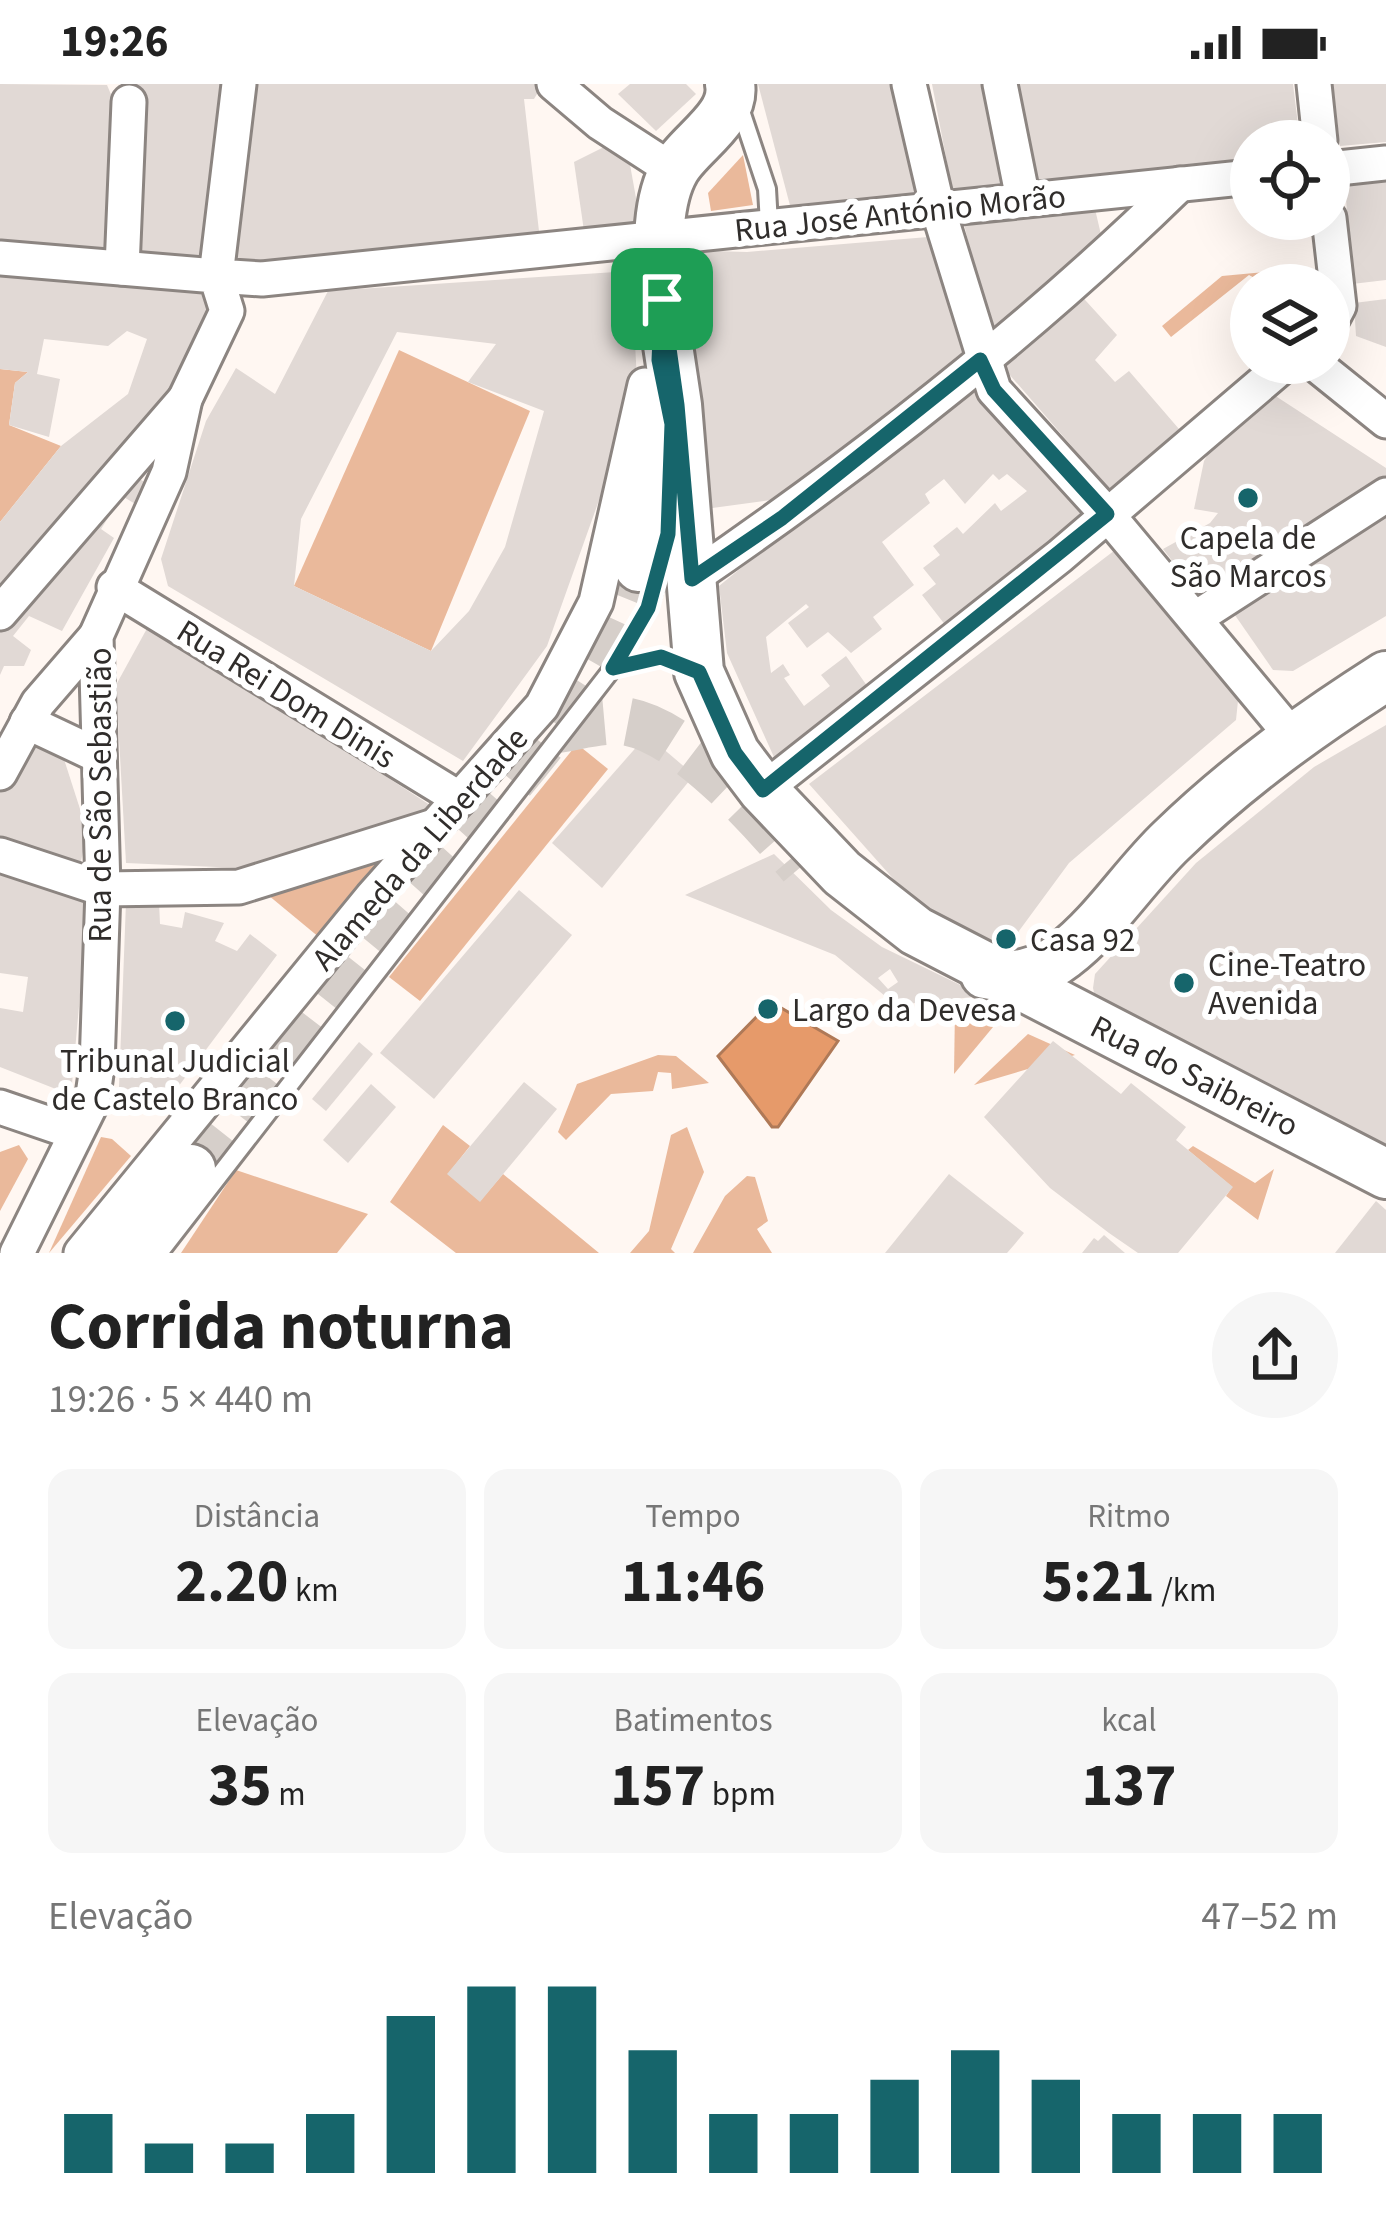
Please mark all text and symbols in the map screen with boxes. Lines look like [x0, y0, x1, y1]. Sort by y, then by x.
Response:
text: 19:26 [60, 10, 169, 74]
map controls [1230, 120, 1350, 384]
button: locate [1230, 120, 1350, 240]
street label: Rua José António Morão [732, 173, 1068, 254]
pin [611, 248, 713, 350]
button: layers [1230, 264, 1350, 384]
icon: arrive [629, 266, 695, 332]
marker: Capela de São Marcos [1235, 485, 1261, 511]
place label: Capela de São Marcos [1170, 515, 1326, 600]
street label: Rua Rei Dom Dinis [168, 608, 405, 780]
street label: Rua de São Sebastião [77, 647, 124, 943]
street label: Alameda da Liberdade [301, 717, 539, 981]
place label: Casa 92 [1030, 917, 1135, 964]
marker: Casa 92 [993, 926, 1019, 952]
place label: Cine-Teatro Avenida [1208, 942, 1366, 1027]
marker: Cine-Teatro Avenida [1171, 970, 1197, 996]
place label: Largo da Devesa [792, 987, 1017, 1034]
marker: Largo da Devesa [755, 996, 781, 1022]
street label: Rua do Saibreiro [1082, 1004, 1307, 1149]
marker: Tribunal Judicial de Castelo Branco [162, 1008, 188, 1034]
place label: Tribunal Judicial de Castelo Branco [52, 1038, 298, 1123]
text: Corrida noturna [48, 1280, 514, 1374]
button: share [1212, 1292, 1338, 1418]
text: 19:26 · 5 × 440 m [48, 1372, 313, 1428]
text: Distância [194, 1493, 320, 1540]
text: Tempo [645, 1493, 741, 1540]
text: Ritmo [1087, 1493, 1171, 1540]
text: 2.20 [175, 1540, 288, 1625]
text: 11:46 [621, 1540, 765, 1625]
text: 5:21 [1042, 1540, 1155, 1625]
text: km [288, 1567, 339, 1614]
text: /km [1155, 1567, 1216, 1614]
text: Elevação [196, 1697, 318, 1744]
text: Batimentos [614, 1697, 772, 1744]
text: kcal [1101, 1697, 1157, 1744]
text: 35 [208, 1744, 272, 1829]
text: 157 [610, 1744, 705, 1829]
text: 137 [1081, 1744, 1177, 1829]
text: m [272, 1771, 306, 1818]
text: bpm [705, 1771, 776, 1818]
text: Elevação [48, 1889, 193, 1945]
text: 47–52 m [1202, 1889, 1338, 1945]

